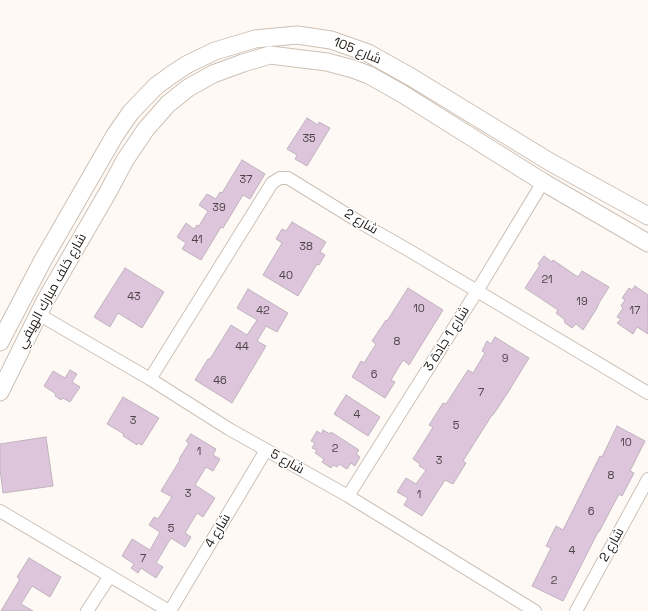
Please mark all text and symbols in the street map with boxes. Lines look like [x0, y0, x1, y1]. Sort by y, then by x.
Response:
street label: شارع 105 [331, 34, 383, 68]
house number: 35 [302, 132, 316, 146]
house number: 37 [240, 173, 252, 187]
house number: 39 [212, 201, 226, 215]
street label: شارع 2 [341, 206, 381, 238]
street label: شارع خلف مبارك الهيفي [14, 231, 90, 351]
house number: 41 [191, 233, 203, 247]
house number: 38 [299, 240, 313, 254]
house number: 40 [279, 269, 293, 283]
house number: 21 [541, 273, 553, 287]
house number: 43 [127, 290, 141, 304]
house number: 19 [576, 295, 588, 309]
house number: 10 [413, 302, 425, 316]
house number: 42 [256, 304, 270, 318]
street label: شارع 1 جادة 3 [421, 304, 473, 374]
house number: 17 [630, 304, 640, 318]
house number: 8 [394, 335, 400, 349]
house number: 44 [235, 340, 249, 354]
house number: 9 [502, 352, 508, 366]
house number: 6 [371, 368, 377, 382]
house number: 46 [213, 374, 227, 388]
house number: 7 [478, 386, 484, 400]
house number: 4 [354, 408, 360, 422]
house number: 3 [130, 414, 136, 428]
house number: 5 [453, 419, 459, 433]
house number: 10 [620, 436, 632, 450]
house number: 2 [332, 442, 338, 456]
house number: 1 [197, 445, 201, 459]
street label: شارع 5 [267, 446, 307, 478]
house number: 3 [436, 454, 442, 468]
house number: 8 [608, 469, 614, 483]
house number: 3 [185, 487, 191, 501]
house number: 1 [417, 488, 421, 502]
house number: 6 [588, 505, 594, 519]
street label: شارع 4 [202, 511, 234, 551]
house number: 5 [168, 522, 174, 536]
street label: شارع 2 [596, 525, 628, 565]
house number: 4 [569, 544, 575, 558]
house number: 7 [140, 552, 146, 566]
house number: 2 [551, 574, 557, 588]

